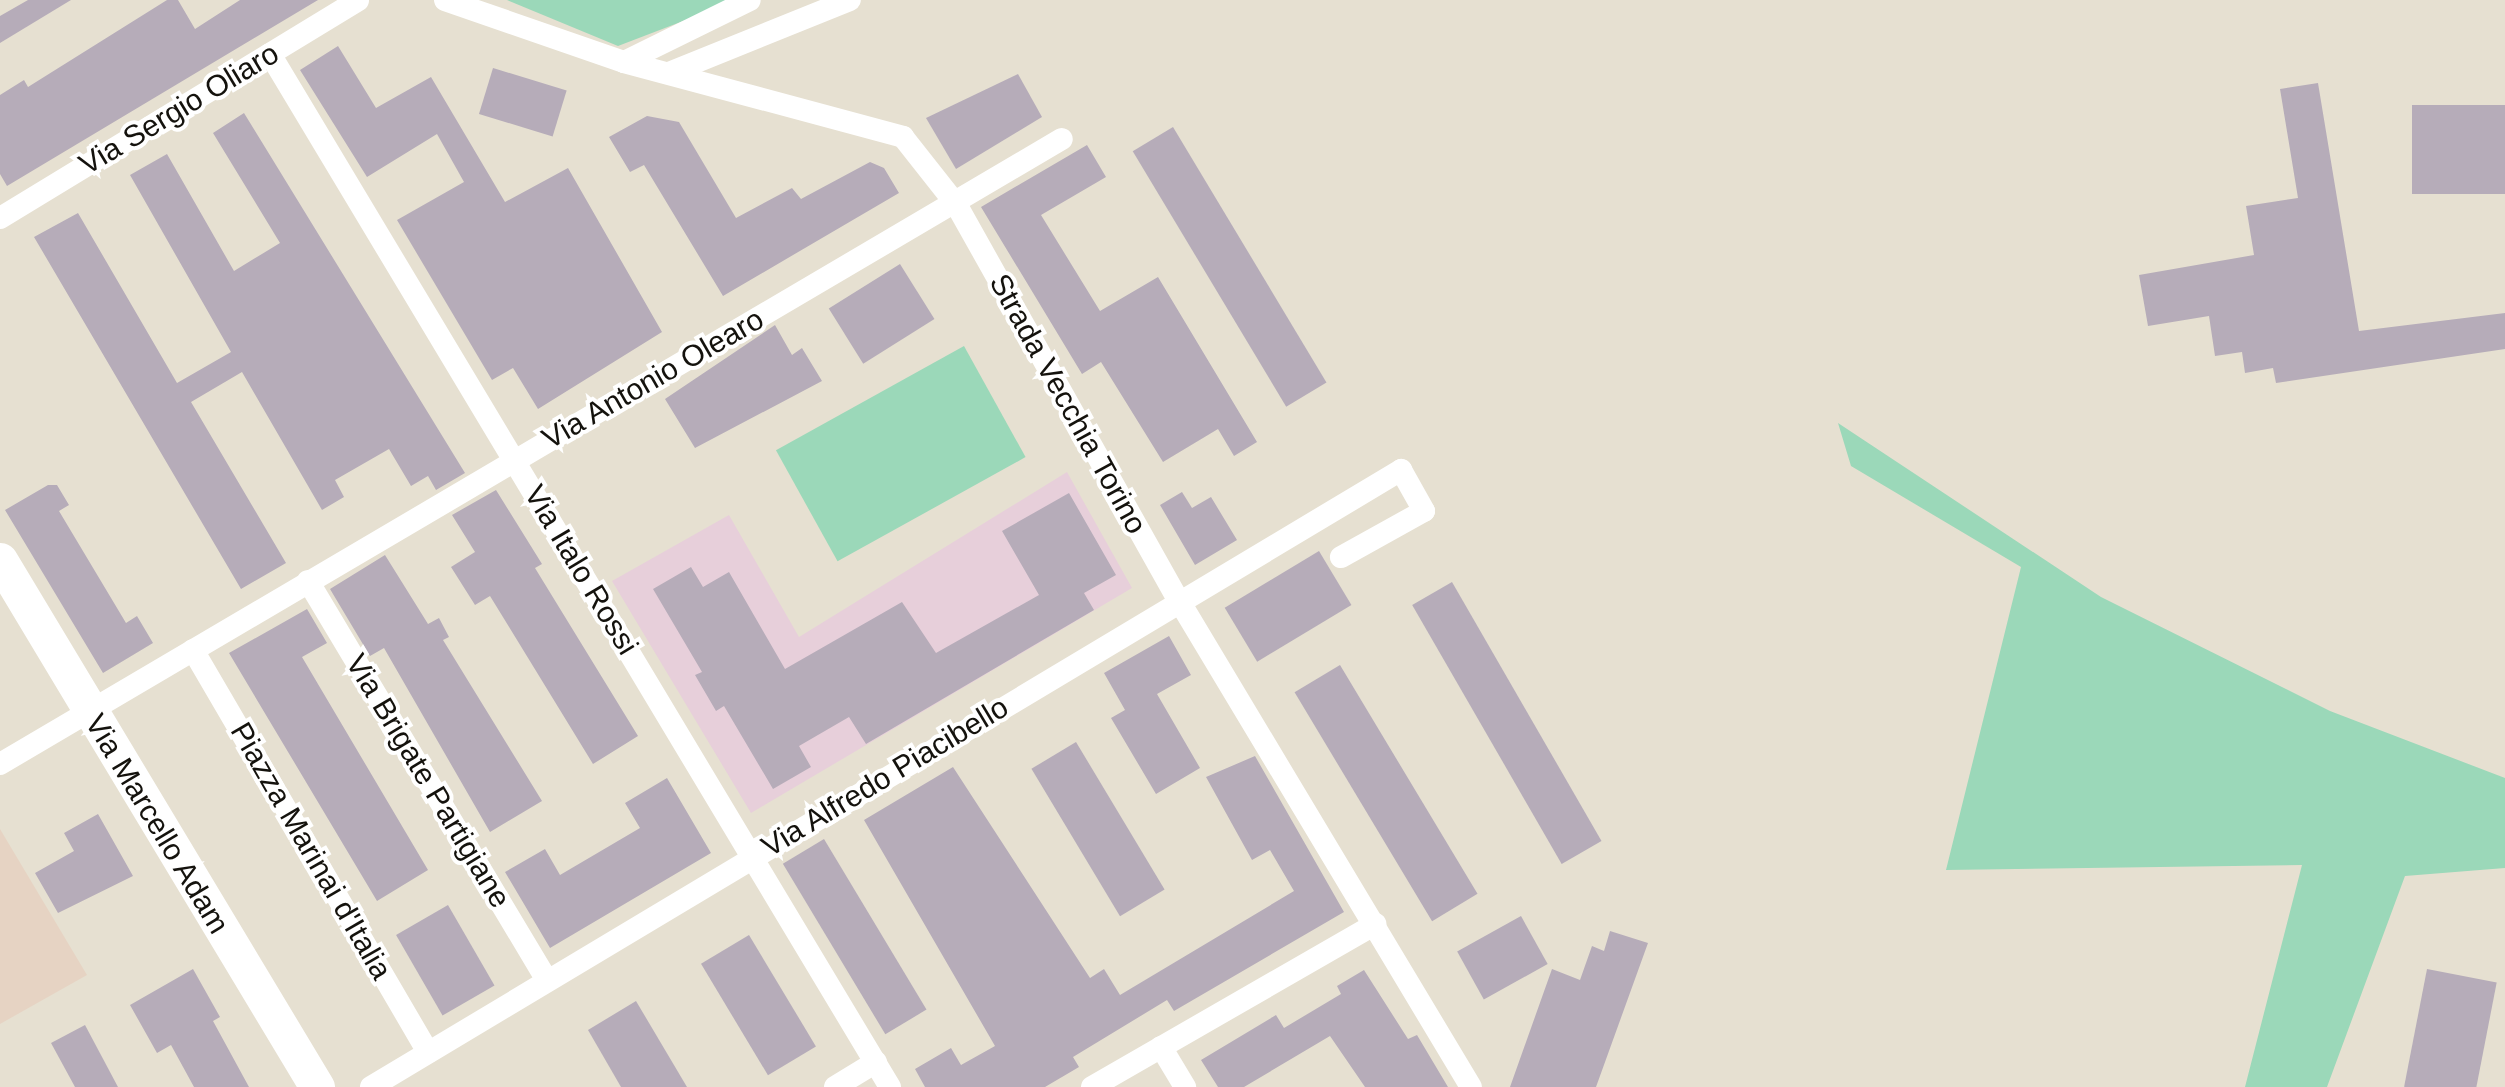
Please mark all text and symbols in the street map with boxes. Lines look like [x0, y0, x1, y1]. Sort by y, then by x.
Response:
street label: Via Sergio Oliaro [73, 35, 285, 183]
street label: Strada Vecchia Torino [982, 268, 1154, 540]
street label: Via Antonio Olearo [535, 301, 771, 457]
street label: Via Italo Rossi [516, 479, 646, 661]
street label: Via Brigate Partigiane [338, 648, 518, 914]
street label: Via Alfredo Piacibello [754, 689, 1016, 865]
street label: Via Marcello Adam [77, 707, 237, 941]
street label: Piazza Marinai d'Italia [223, 716, 399, 986]

